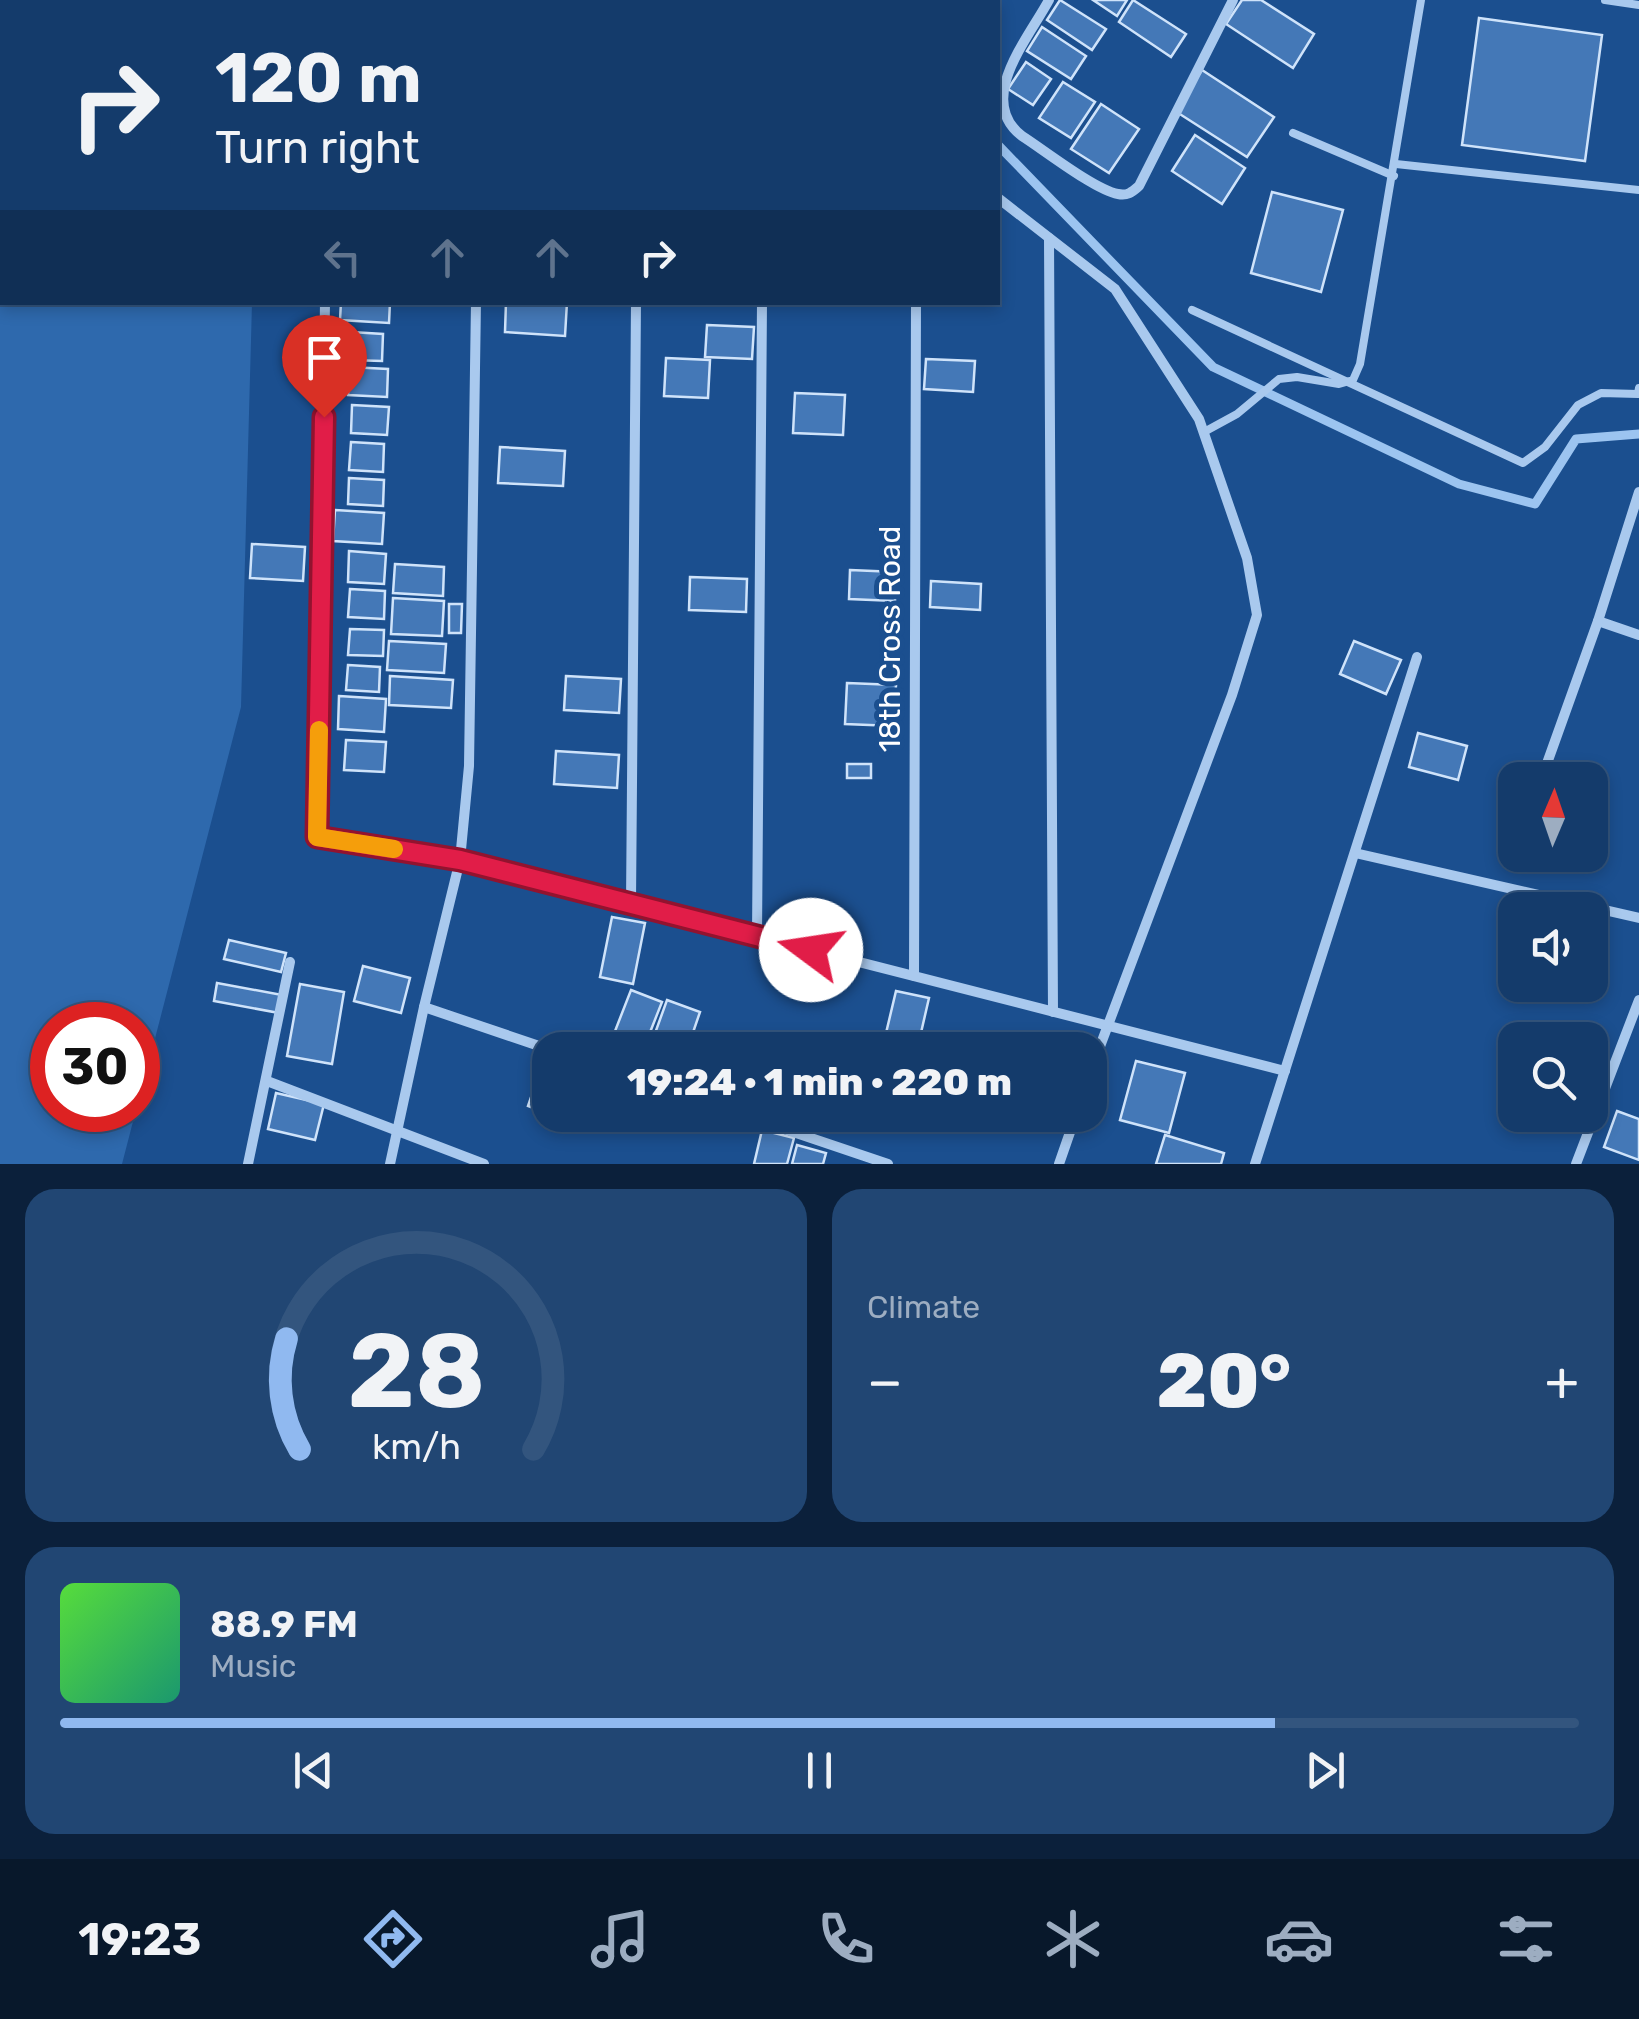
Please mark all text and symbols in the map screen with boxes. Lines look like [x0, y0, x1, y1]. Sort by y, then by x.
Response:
text: 120 m [215, 37, 422, 120]
icon: right [50, 40, 180, 170]
text: Turn right [215, 121, 419, 174]
icon: left [315, 230, 370, 285]
icon: ahead [420, 230, 475, 285]
icon: ahead [525, 230, 580, 285]
icon: right [630, 230, 685, 285]
pin [282, 315, 367, 418]
icon: arrive [297, 330, 352, 385]
street label: 18th Cross Road [872, 526, 908, 752]
north arrow [1498, 762, 1608, 872]
map controls [1498, 762, 1608, 1132]
button: sound [1498, 892, 1608, 1002]
position arrow [759, 898, 863, 1002]
speed limit sign: 30 [30, 1002, 160, 1132]
button: search [1498, 1022, 1608, 1132]
text: 19:24 · 1 min · 220 m [627, 1059, 1012, 1105]
text: Climate [867, 1288, 980, 1326]
text: 28 [347, 1310, 485, 1433]
text: 20° [1156, 1337, 1291, 1426]
text: − [867, 1349, 903, 1414]
text: + [1545, 1349, 1579, 1414]
text: km/h [371, 1426, 461, 1468]
text: 88.9 FM [210, 1601, 358, 1647]
text: Music [210, 1647, 296, 1685]
icon: previous [286, 1743, 341, 1798]
icon: pause [792, 1743, 847, 1798]
icon: next [1298, 1743, 1353, 1798]
icon: directions [358, 1904, 428, 1974]
icon: music [585, 1904, 655, 1974]
icon: phone [811, 1904, 881, 1974]
icon: climate [1038, 1904, 1108, 1974]
icon: car [1264, 1904, 1334, 1974]
icon: filters [1491, 1904, 1561, 1974]
text: 19:23 [78, 1913, 202, 1966]

